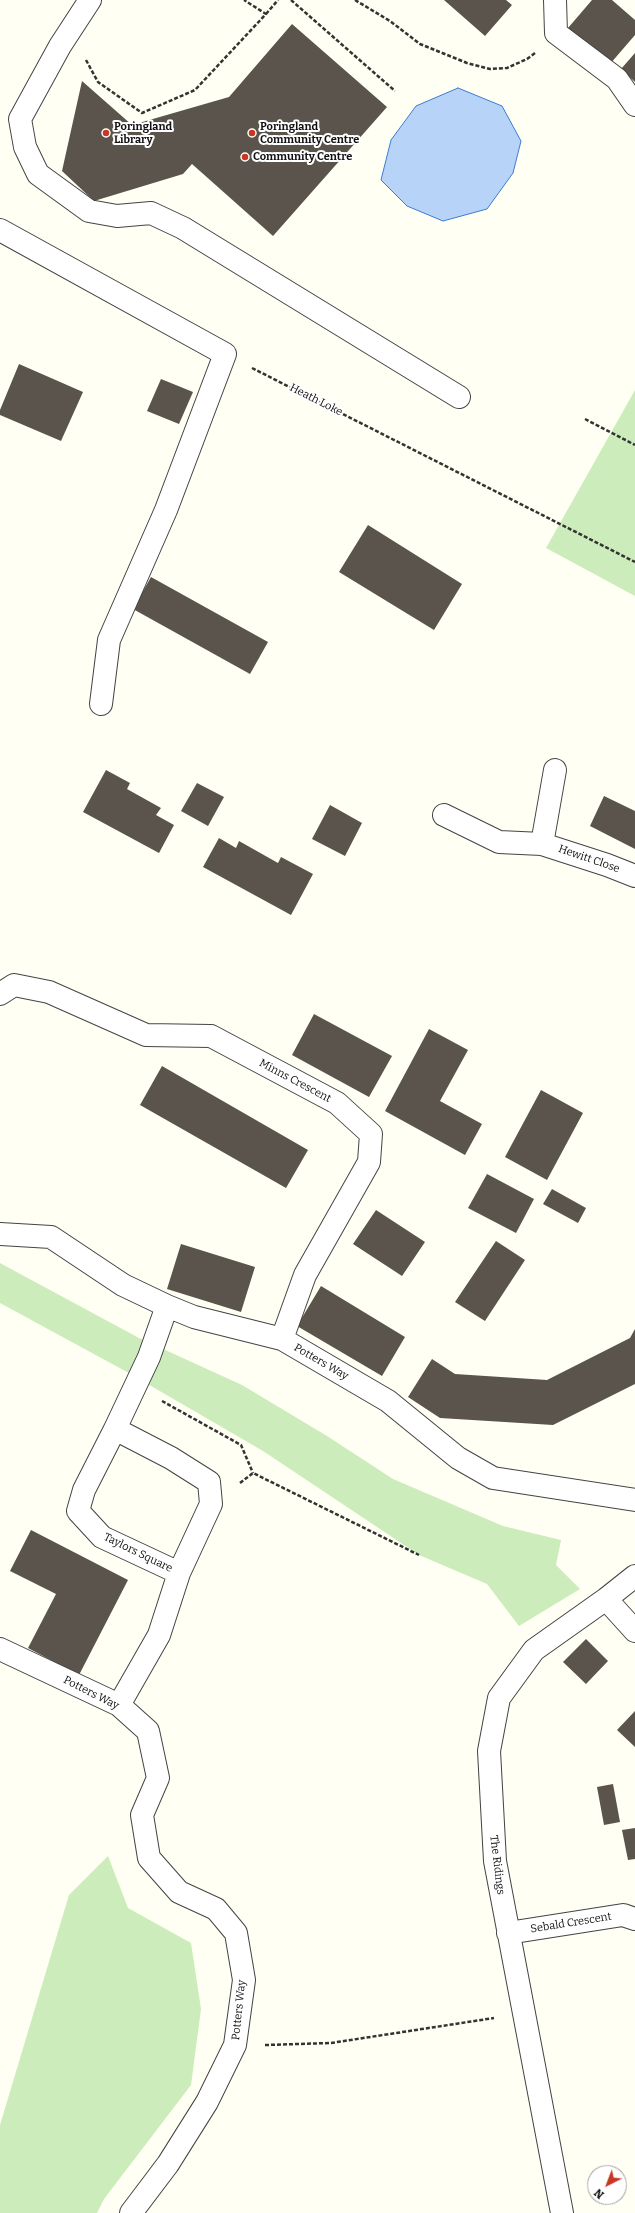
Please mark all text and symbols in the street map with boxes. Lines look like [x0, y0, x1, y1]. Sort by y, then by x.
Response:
place label: Poringland Library [114, 120, 172, 146]
place label: Poringland Community Centre [260, 120, 359, 146]
marker: Poringland Library [101, 128, 111, 138]
marker: Poringland Community Centre [247, 128, 257, 138]
place label: Community Centre [253, 150, 352, 164]
marker: Community Centre [240, 152, 250, 162]
street label: Heath Loke [287, 381, 345, 419]
street label: Hewitt Close [557, 842, 621, 876]
street label: Minns Crescent [257, 1057, 333, 1105]
street label: Potters Way [291, 1341, 351, 1383]
street label: Taylors Square [101, 1531, 175, 1575]
street label: Potters Way [61, 1673, 121, 1713]
street label: The Ridings [487, 1835, 507, 1895]
street label: Sebald Crescent [530, 1910, 612, 1936]
street label: Potters Way [229, 1979, 249, 2041]
north arrow [587, 2165, 627, 2205]
text: N [592, 2186, 607, 2201]

